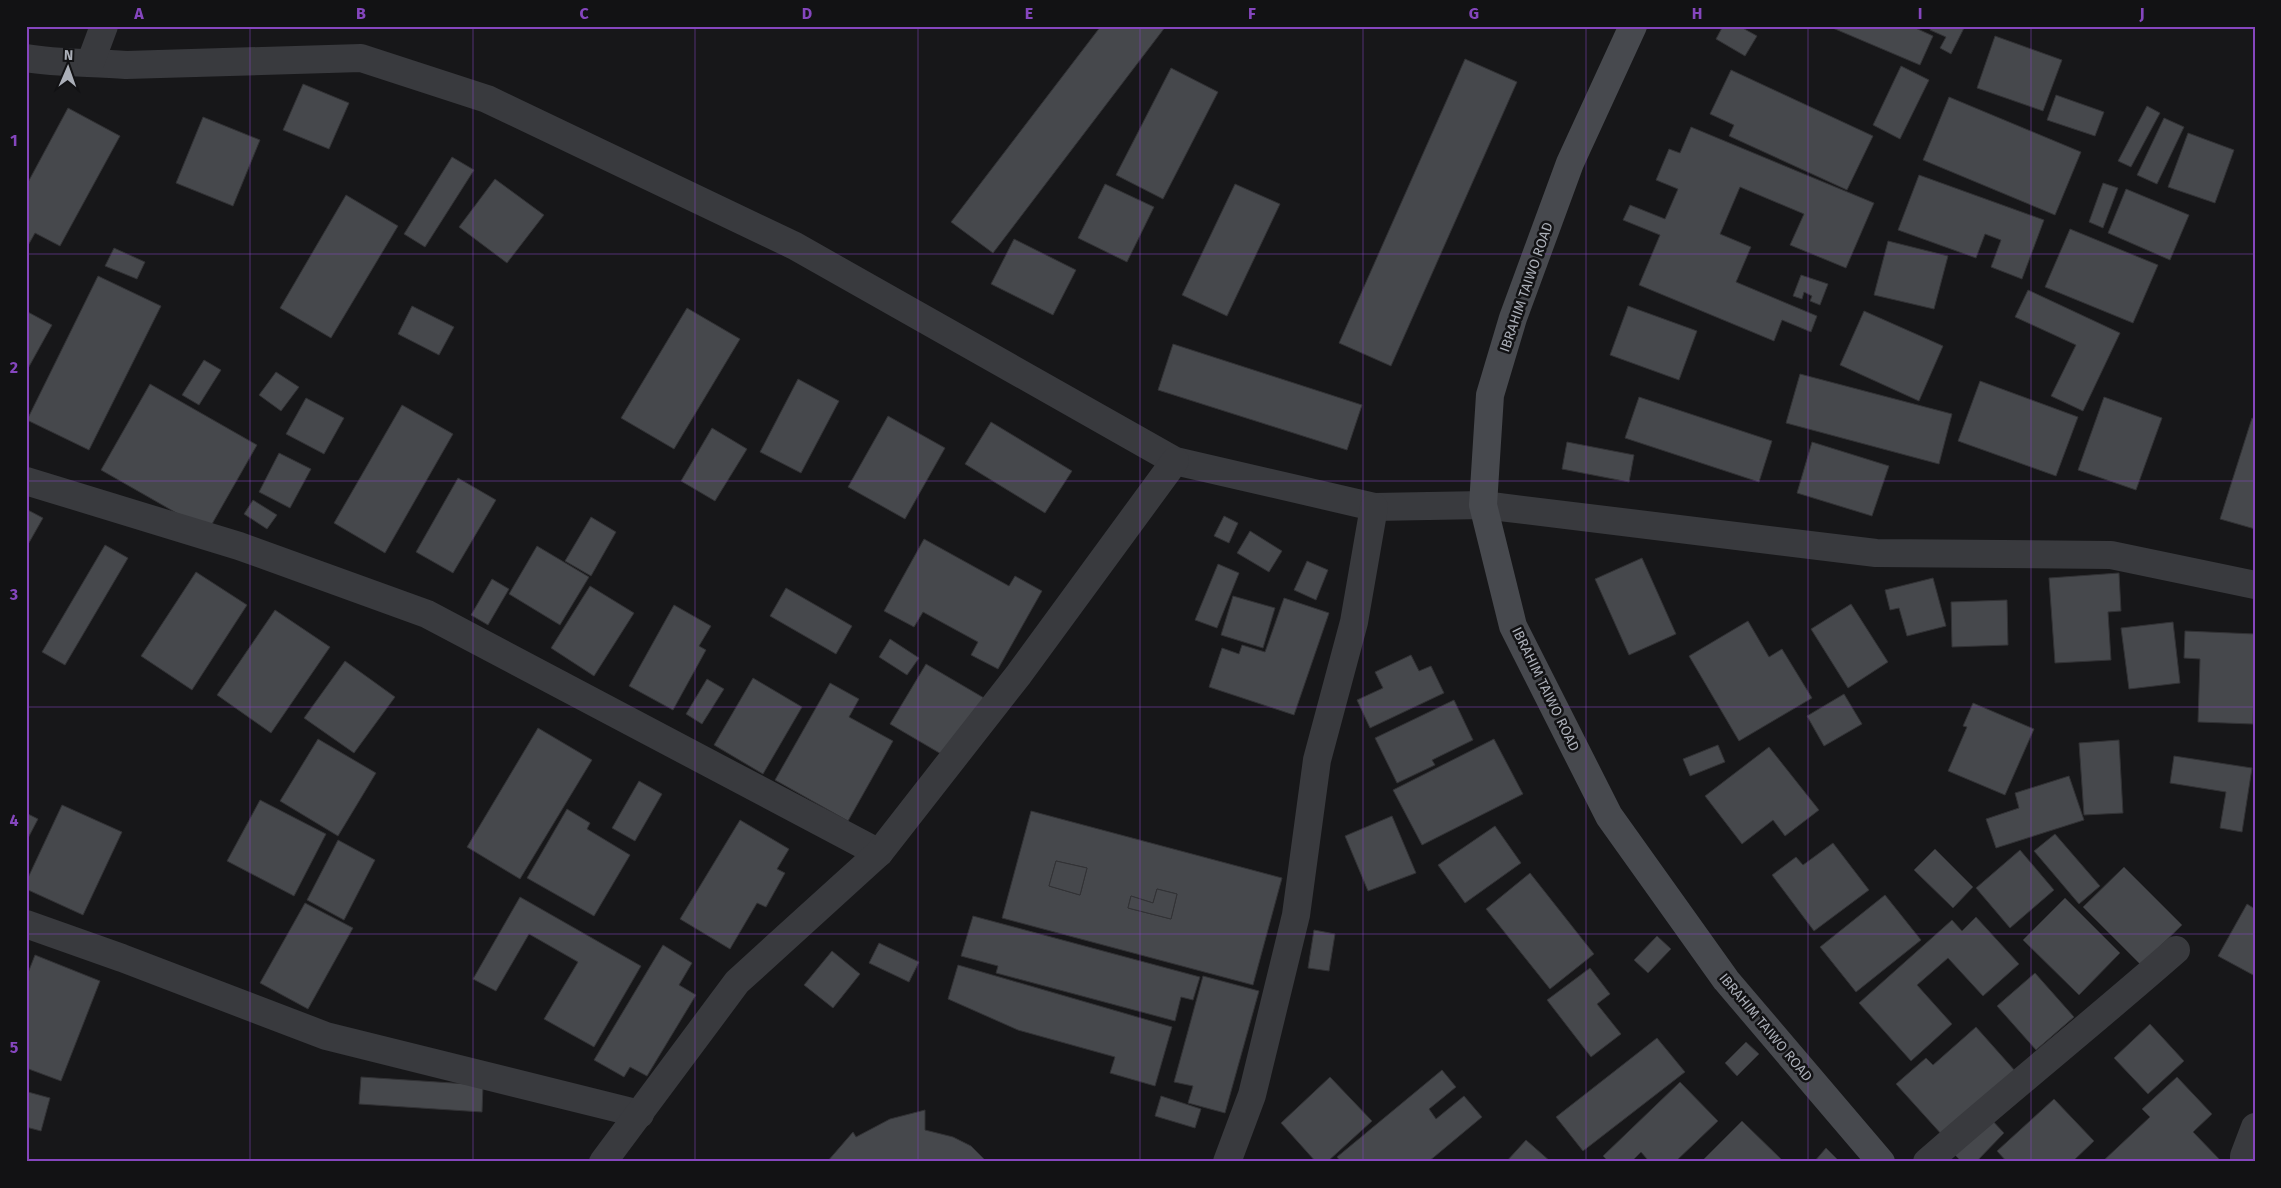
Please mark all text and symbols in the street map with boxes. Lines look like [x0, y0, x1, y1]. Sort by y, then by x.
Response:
text: A [133, 4, 144, 23]
text: B [356, 4, 366, 23]
text: C [579, 4, 589, 23]
text: D [802, 4, 812, 23]
text: E [1025, 4, 1033, 23]
text: F [1248, 4, 1256, 23]
text: G [1469, 4, 1479, 23]
text: H [1692, 4, 1702, 23]
text: I [1918, 4, 1922, 23]
text: J [2138, 4, 2145, 23]
north arrow [42, 42, 92, 92]
text: N [63, 47, 73, 64]
text: 1 [10, 131, 18, 150]
street label: IBRAHIM TAIWO ROAD [1496, 220, 1557, 354]
text: 2 [10, 358, 18, 377]
text: 3 [9, 585, 18, 604]
street label: IBRAHIM TAIWO ROAD [1508, 624, 1583, 754]
text: 4 [9, 811, 19, 830]
street label: IBRAHIM TAIWO ROAD [1715, 970, 1816, 1085]
text: 5 [10, 1038, 19, 1057]

